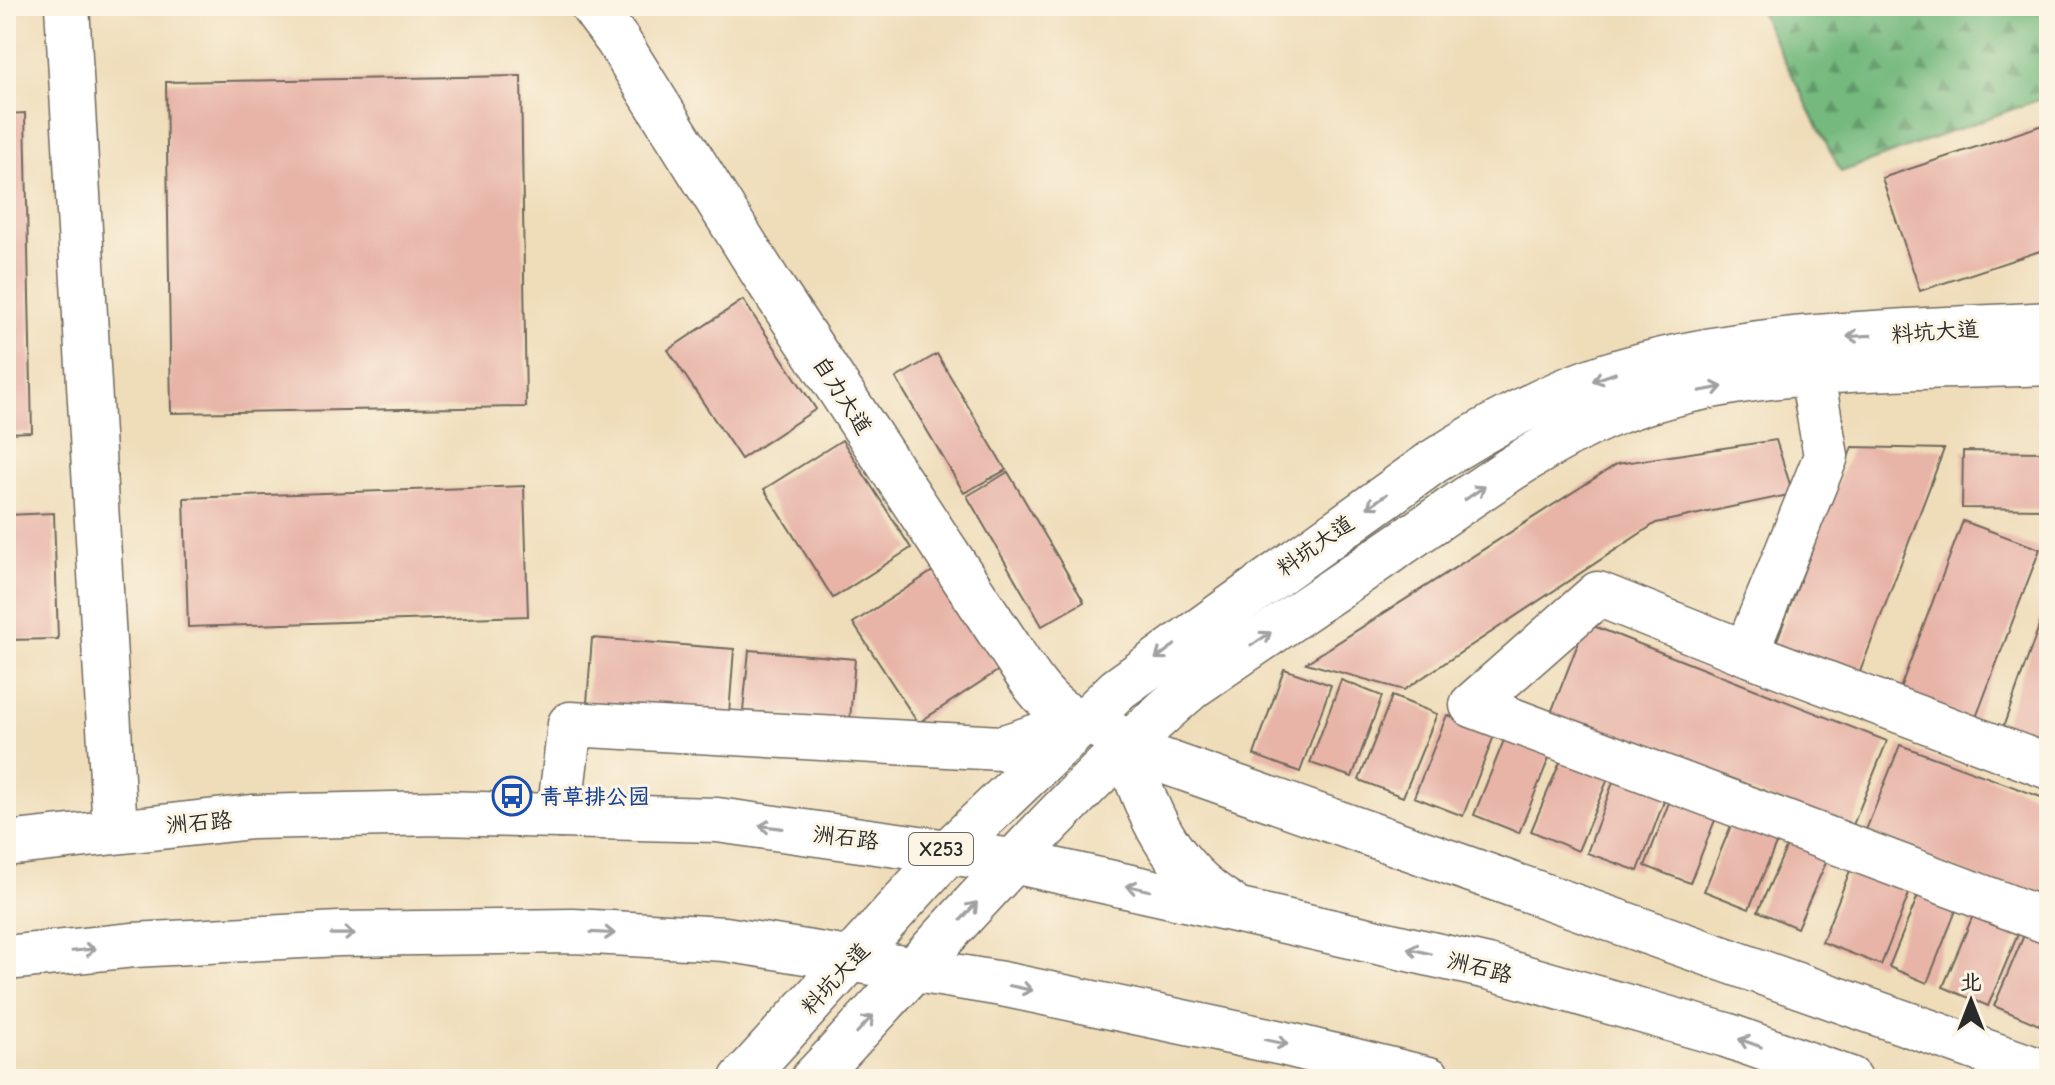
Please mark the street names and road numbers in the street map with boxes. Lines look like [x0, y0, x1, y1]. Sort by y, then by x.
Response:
street label: 料坑大道 [1890, 316, 1980, 348]
street label: 自力大道 [807, 352, 877, 440]
street label: 料坑大道 [1272, 510, 1359, 582]
street label: 洲石路 [165, 807, 233, 839]
street label: 洲石路 [812, 821, 880, 855]
road number: X253 [909, 833, 973, 865]
street label: 料坑大道 [796, 938, 875, 1020]
street label: 洲石路 [1445, 947, 1515, 989]

